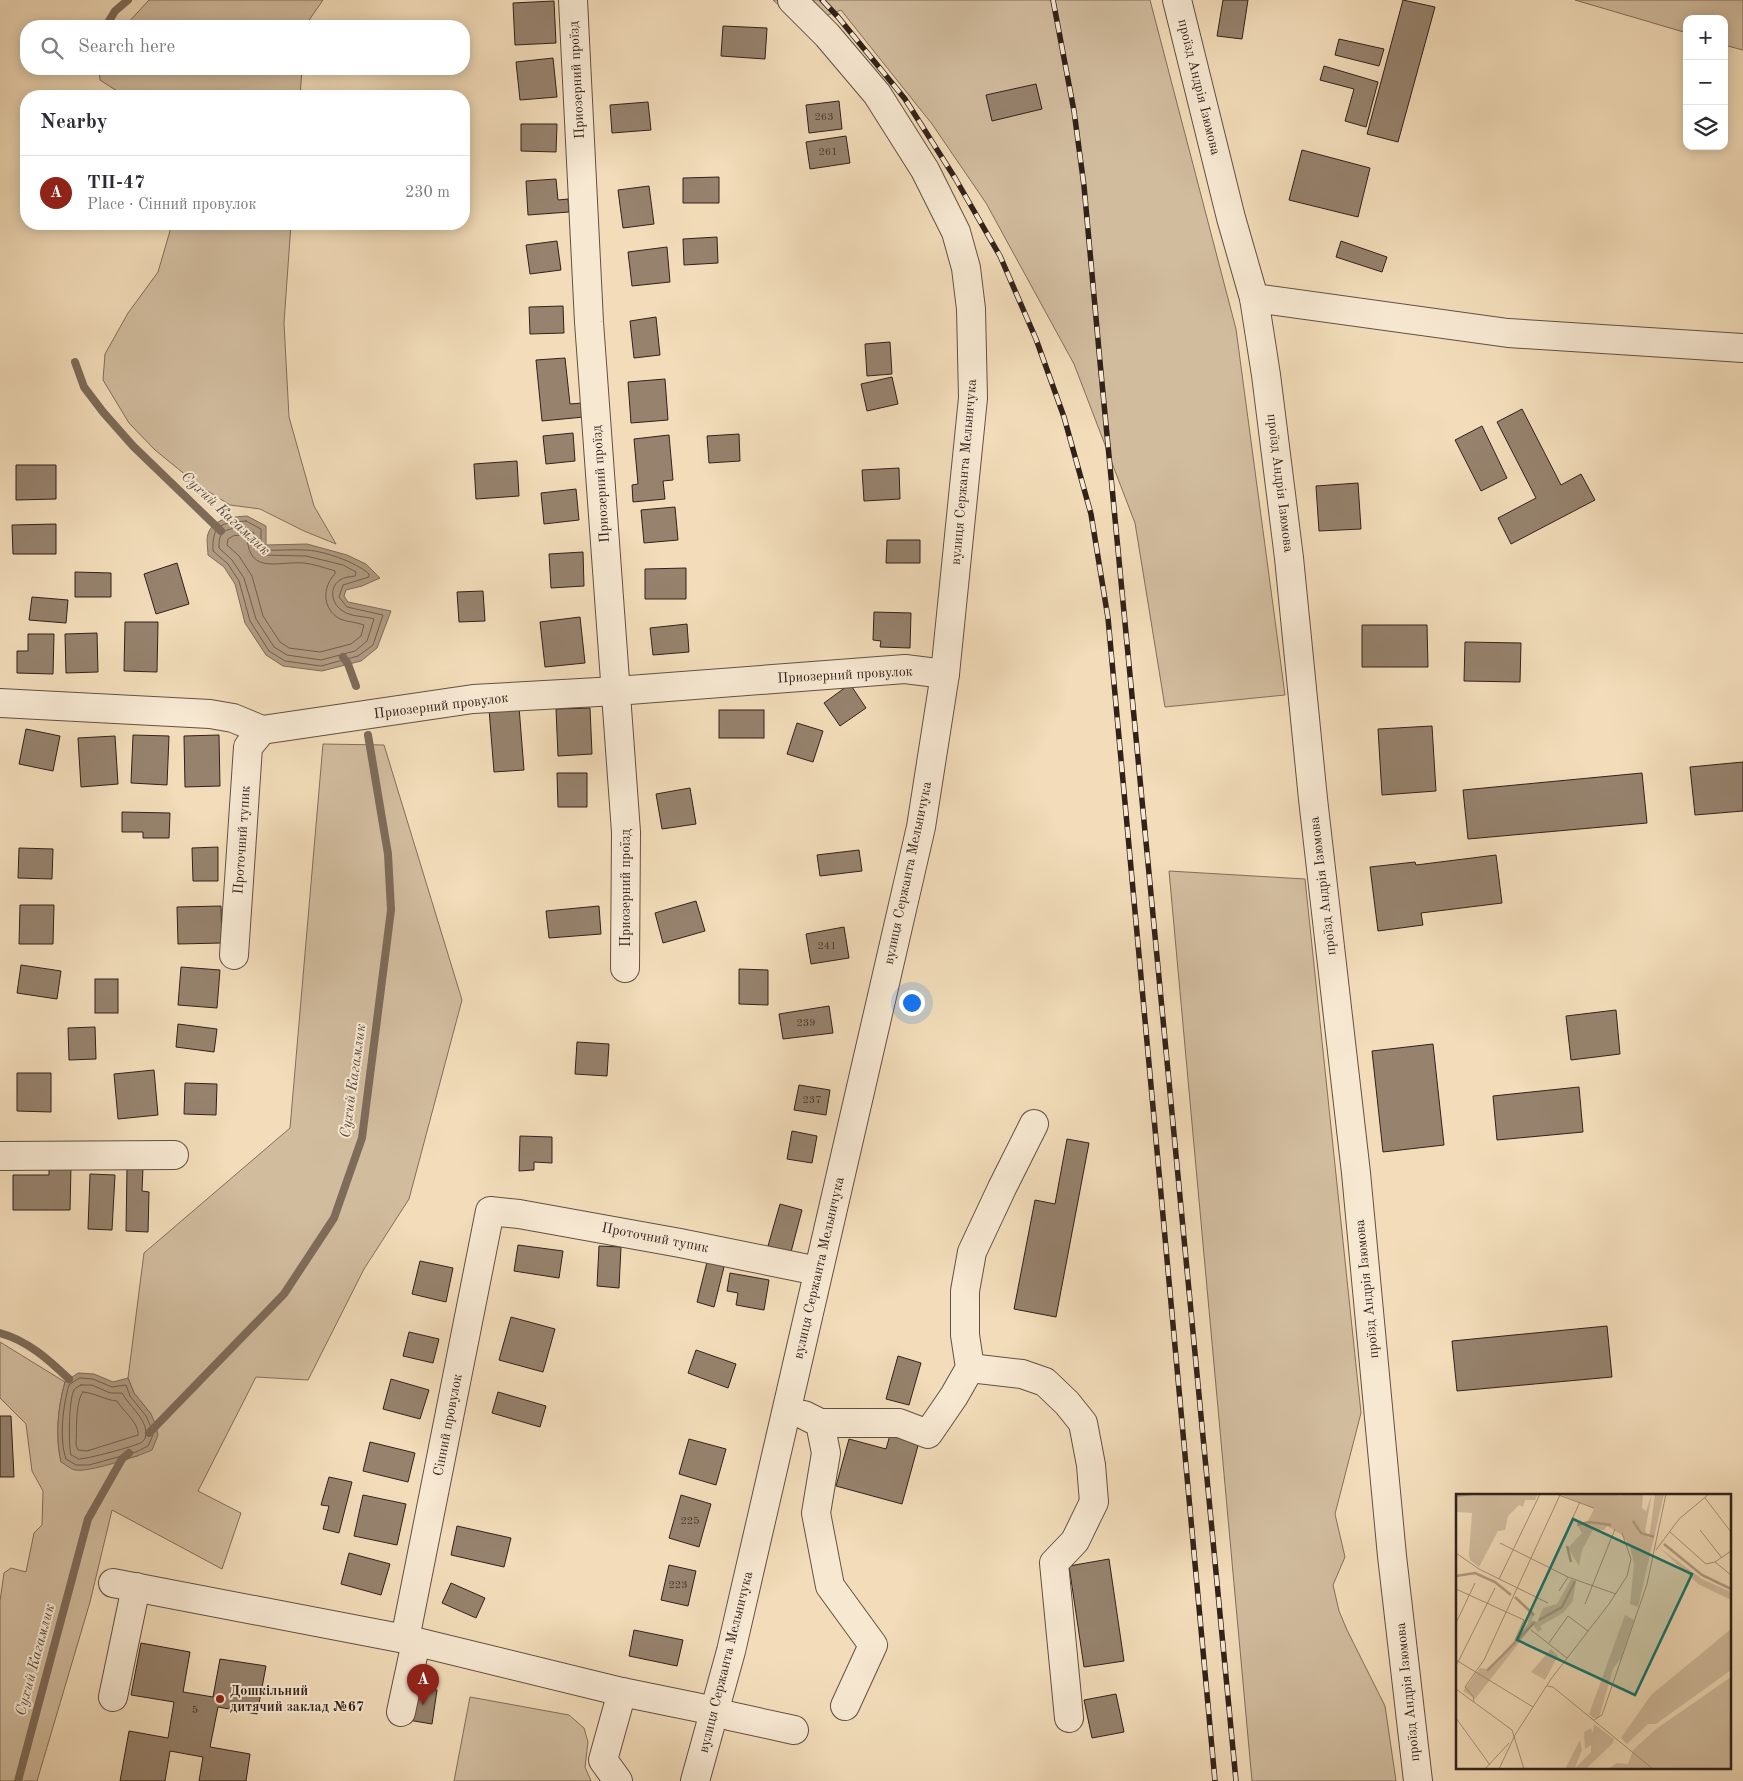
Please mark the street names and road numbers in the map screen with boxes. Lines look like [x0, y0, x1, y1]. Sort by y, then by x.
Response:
street label: проїзд Андрія Ізюмова [1175, 18, 1223, 157]
street label: Приозерний проїзд [567, 21, 587, 139]
street label: вулиця Сержанта Мельничука [949, 378, 979, 566]
street label: проїзд Андрія Ізюмова [1265, 413, 1295, 553]
street label: Приозерний проїзд [590, 425, 612, 543]
street label: Приозерний провулок [777, 664, 913, 686]
street label: Приозерний провулок [373, 691, 509, 721]
street label: вулиця Сержанта Мельничука [882, 780, 934, 966]
street label: Проточний тупик [231, 785, 253, 895]
street label: проїзд Андрія Ізюмова [1308, 816, 1338, 956]
street label: Приозерний проїзд [619, 829, 633, 947]
street label: вулиця Сержанта Мельничука [791, 1175, 847, 1360]
street label: проїзд Андрія Ізюмова [1353, 1219, 1381, 1359]
street label: Проточний тупик [600, 1221, 710, 1255]
street label: Сінний провулок [431, 1373, 465, 1477]
street label: вулиця Сержанта Мельничука [697, 1570, 755, 1754]
street label: проїзд Андрія Ізюмова [1394, 1622, 1422, 1762]

